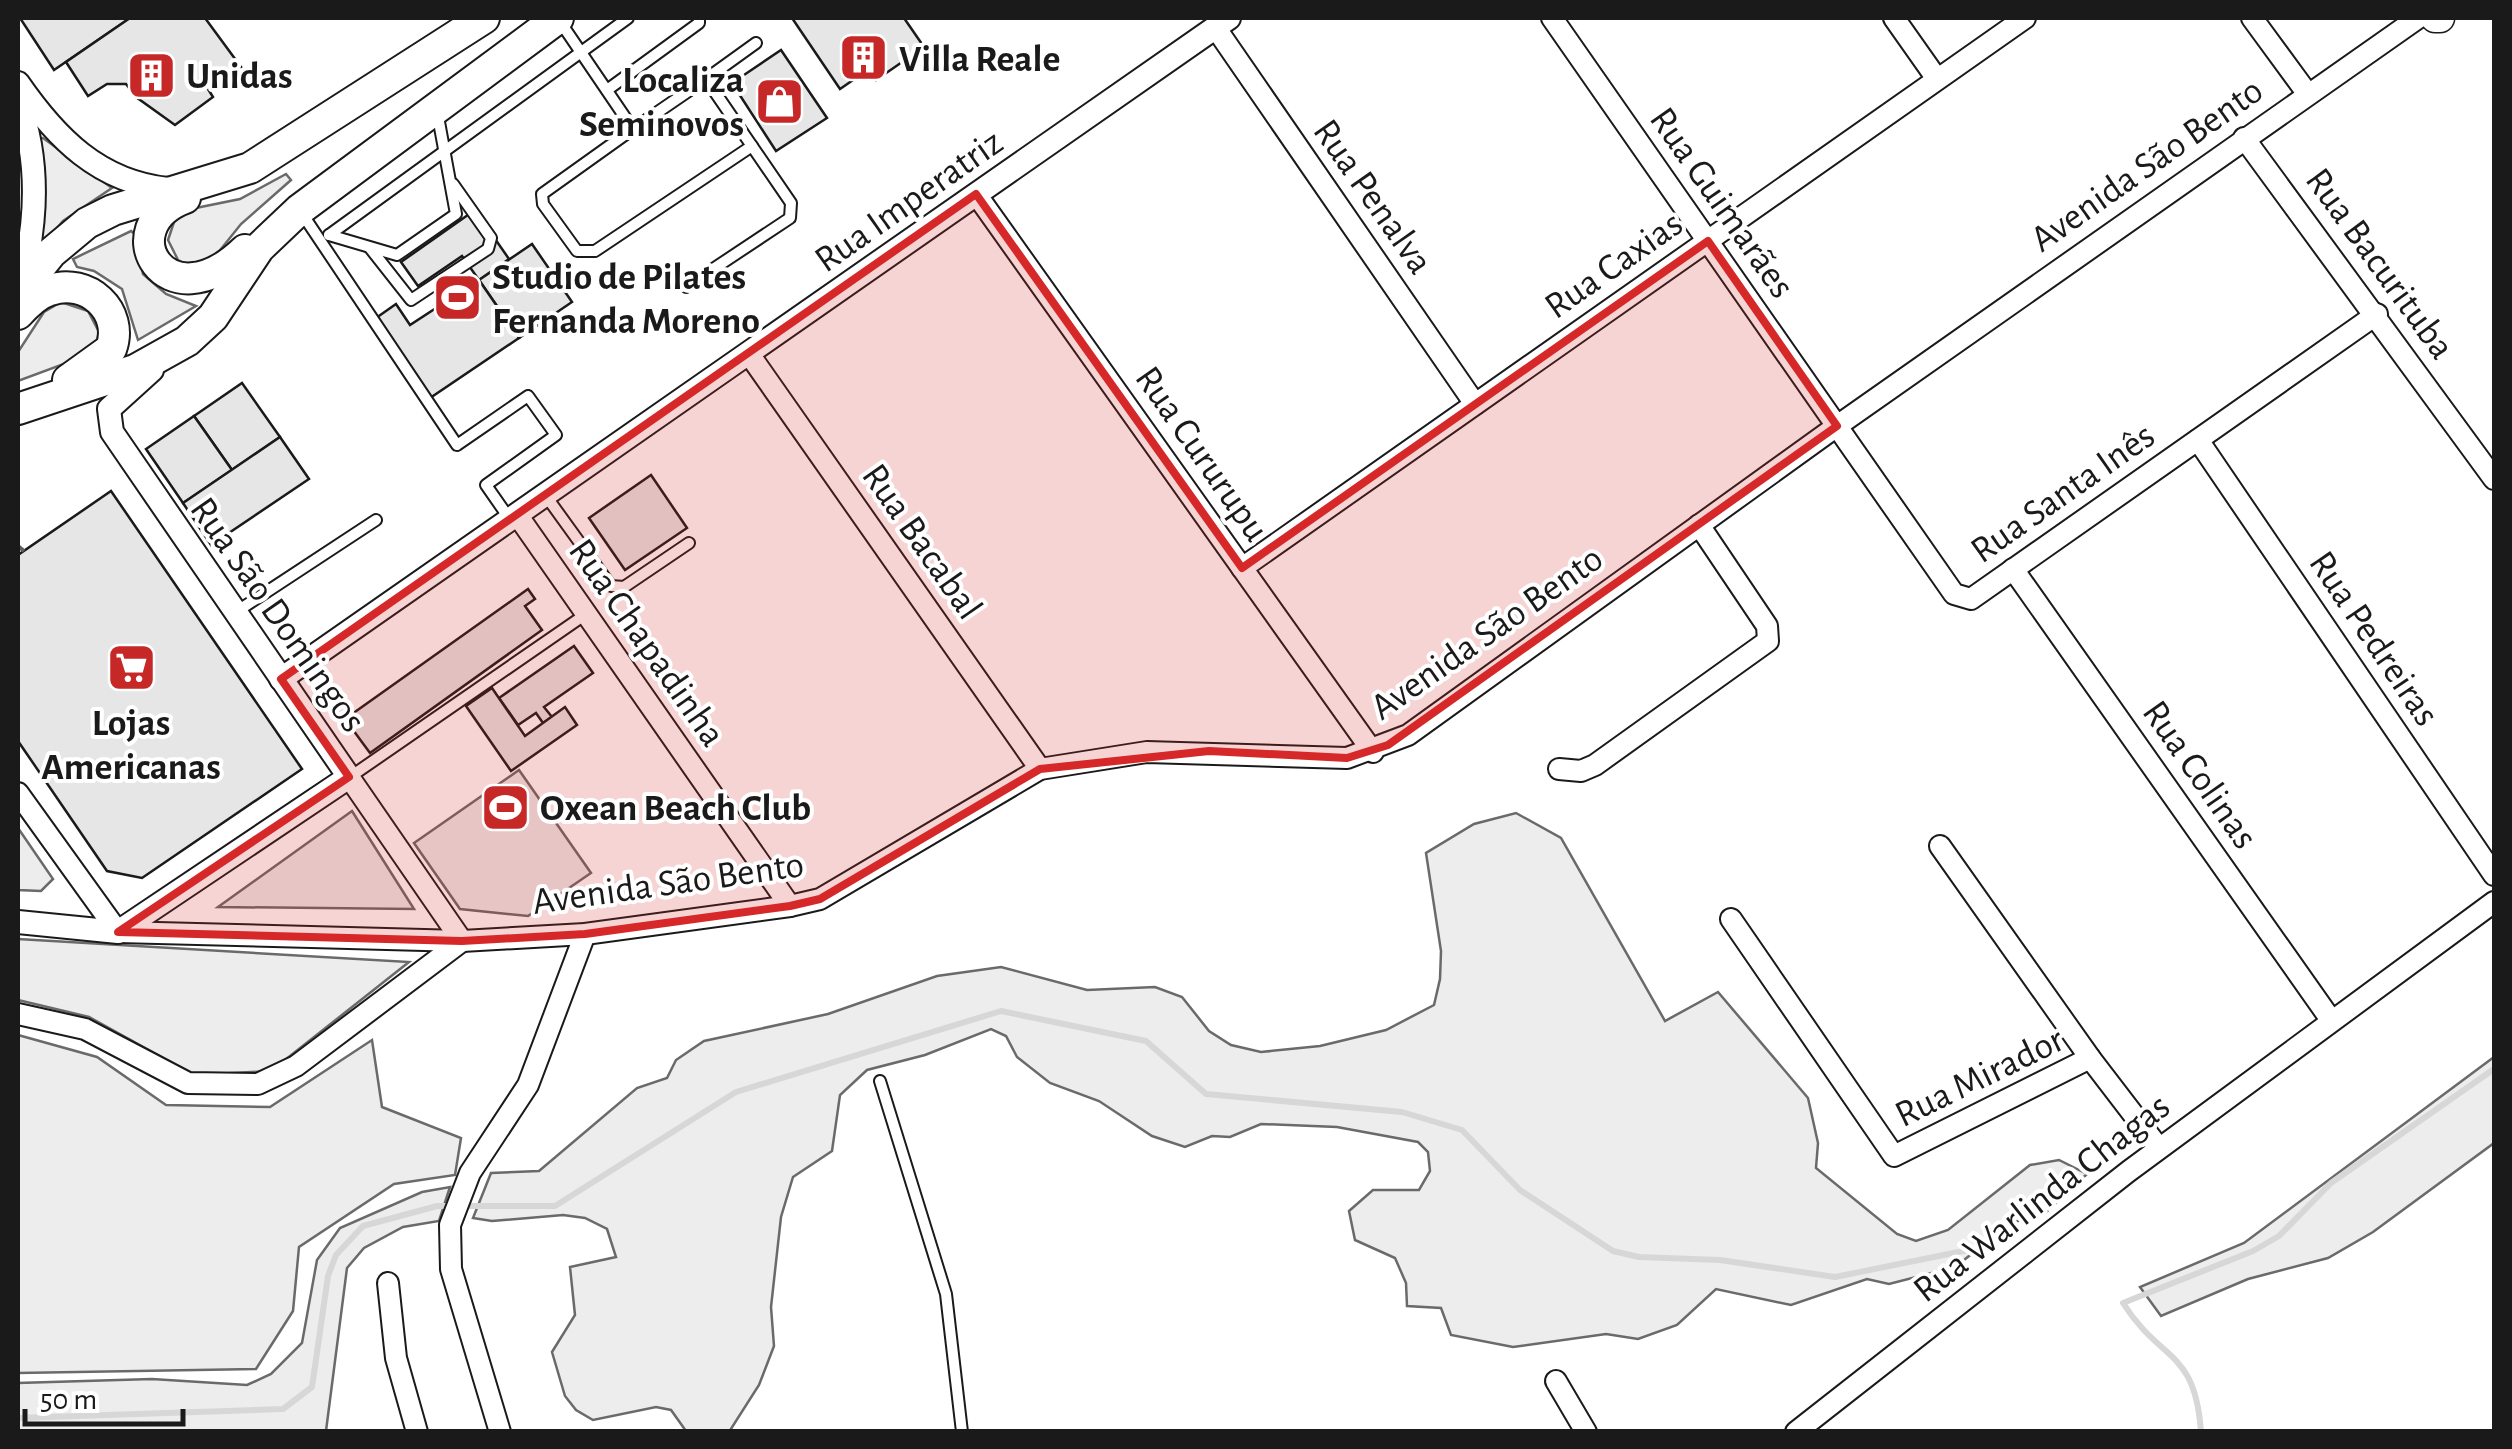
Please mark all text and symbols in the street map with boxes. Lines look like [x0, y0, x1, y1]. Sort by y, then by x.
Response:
building icon: Villa Reale [838, 32, 890, 84]
place label: Villa Reale [899, 41, 1061, 79]
building icon: Unidas [125, 49, 177, 101]
place label: Unidas [186, 58, 293, 96]
place label: Localiza Seminovos [579, 62, 744, 144]
street label: Avenida São Bento [2024, 72, 2270, 260]
shop icon: Localiza Seminovos [753, 75, 805, 127]
street label: Rua Guimarães [1642, 101, 1801, 305]
street label: Rua Penalva [1306, 113, 1439, 281]
street label: Rua Imperatriz [808, 123, 1010, 280]
street label: Rua Bacurituba [2298, 162, 2461, 366]
street label: Rua Caxias [1538, 205, 1690, 327]
place label: Studio de Pilates Fernanda Moreno [492, 259, 760, 341]
sports icon: Studio de Pilates Fernanda Moreno [431, 272, 483, 324]
street label: Rua Cururupu [1127, 360, 1275, 548]
street label: Rua Santa Inês [1964, 417, 2162, 571]
street label: Rua Bacabal [854, 458, 988, 627]
street label: Rua São Domingos [183, 491, 372, 739]
street label: Rua Chapadinha [561, 533, 732, 754]
street label: Avenida São Bento [1364, 540, 1610, 728]
street label: Rua Pedreiras [2301, 545, 2445, 733]
supermarket icon: Lojas Americanas [105, 642, 157, 694]
street label: Rua Colinas [2135, 694, 2264, 856]
place label: Lojas Americanas [41, 705, 221, 787]
sports icon: Oxean Beach Club [479, 781, 531, 833]
place label: Oxean Beach Club [540, 790, 811, 828]
street label: Avenida São Bento [530, 846, 806, 922]
street label: Rua Mirador [1890, 1020, 2071, 1135]
street label: Rua Warlinda Chagas [1907, 1087, 2177, 1310]
scale bar [25, 1364, 182, 1426]
text: 50 m [40, 1385, 97, 1415]

